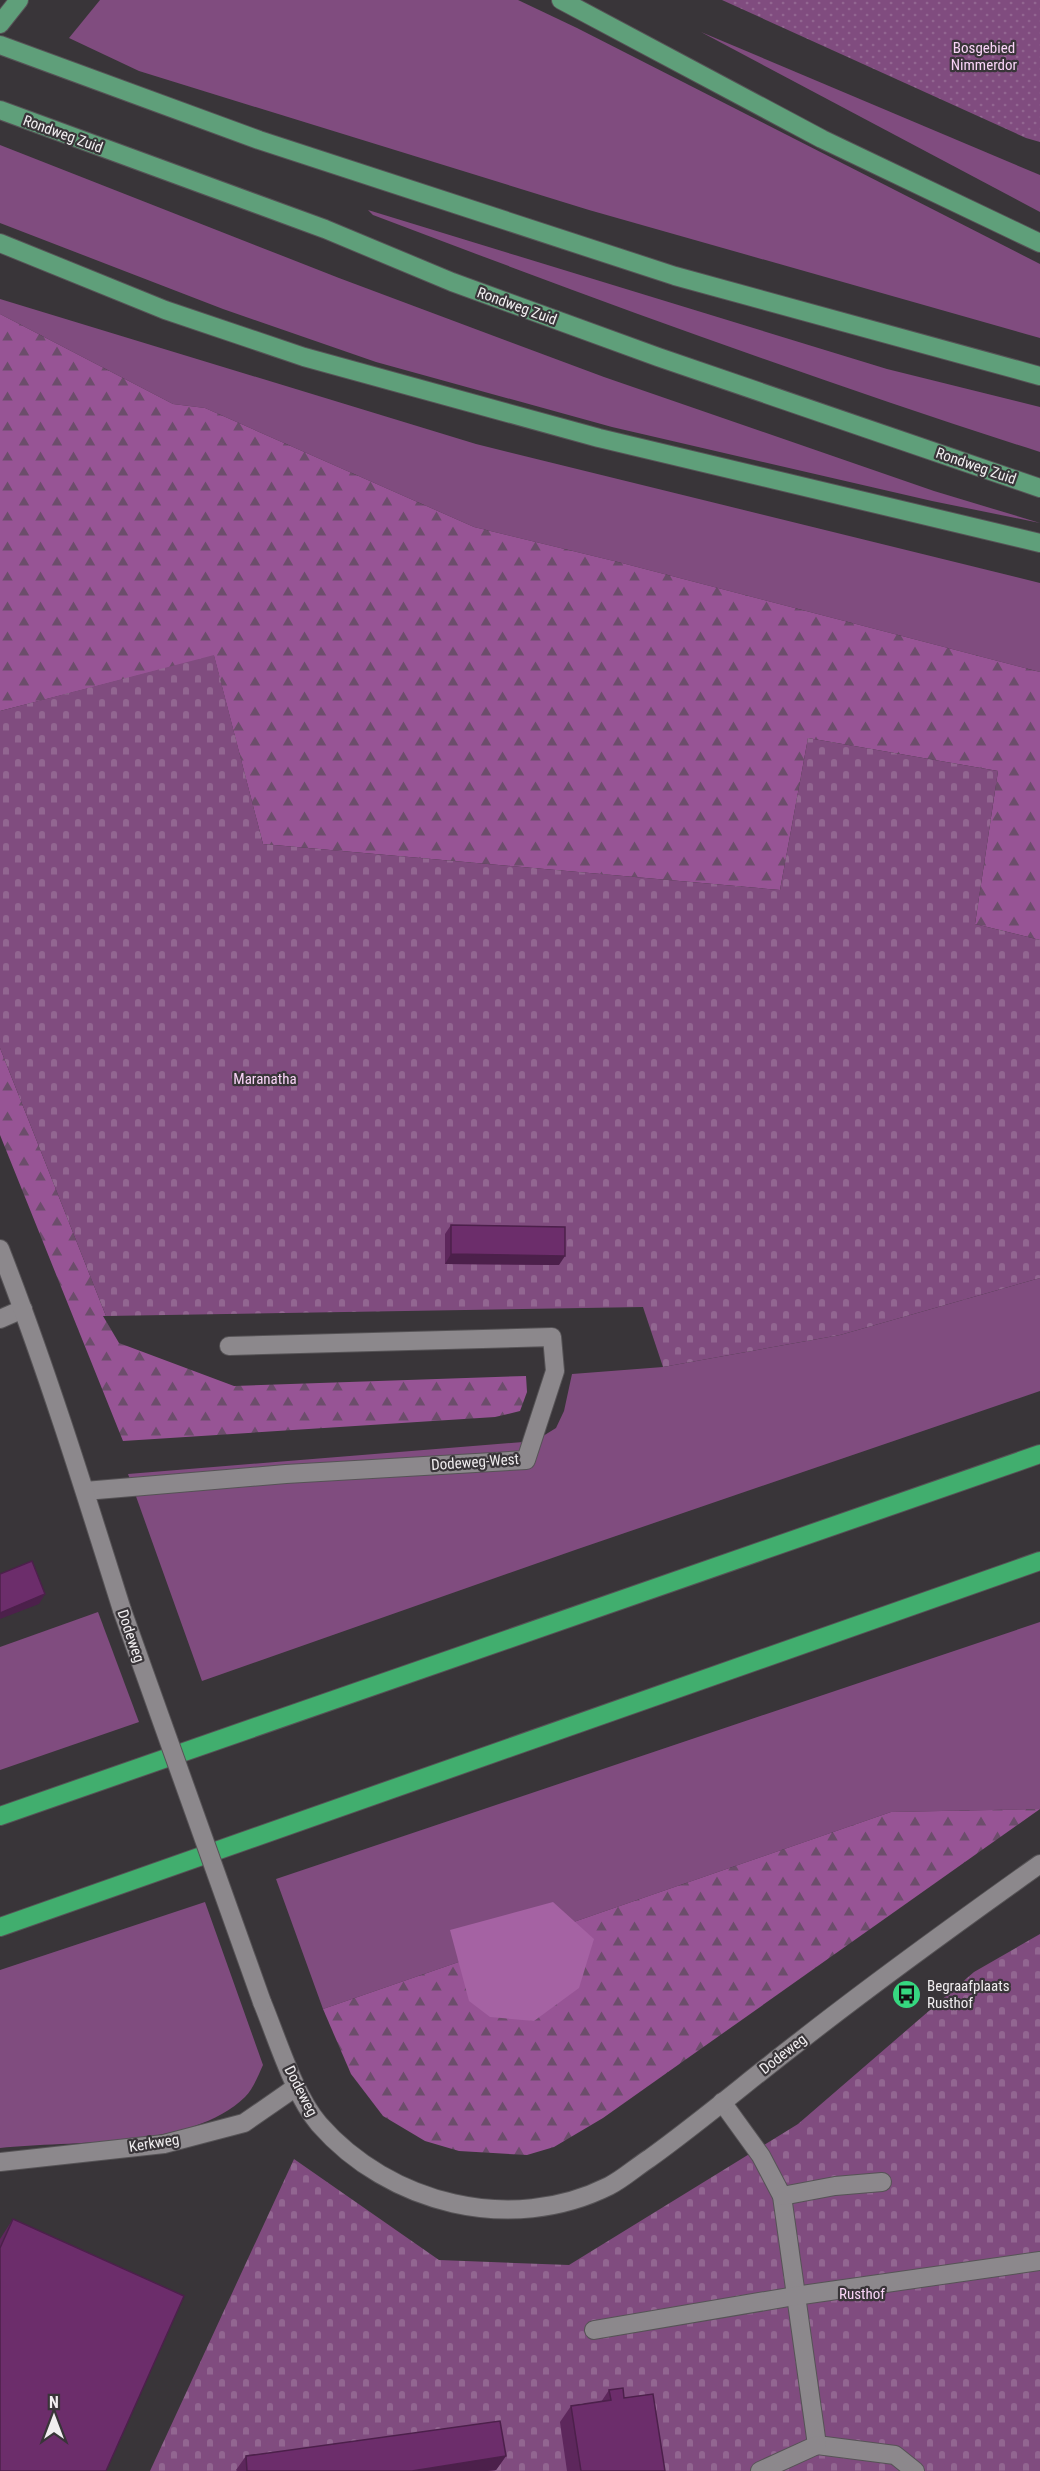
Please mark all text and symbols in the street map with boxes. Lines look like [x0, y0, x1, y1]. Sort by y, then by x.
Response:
park label: Bosgebied Nimmerdor [951, 39, 1018, 74]
street label: Rondweg Zuid [21, 111, 105, 157]
street label: Rondweg Zuid [475, 283, 559, 329]
street label: Rondweg Zuid [934, 444, 1018, 488]
park label: Maranatha [233, 1070, 297, 1088]
street label: Dodeweg-West [430, 1450, 520, 1474]
street label: Dodeweg [114, 1607, 148, 1665]
place label: Begraafplaats Rusthof [927, 1977, 1010, 2012]
bus stop icon: Begraafplaats Rusthof [890, 1979, 922, 2011]
street label: Dodeweg [756, 2030, 810, 2078]
street label: Dodeweg [281, 2063, 321, 2119]
street label: Kerkweg [128, 2130, 180, 2156]
park label: Rusthof [839, 2285, 885, 2303]
north arrow [24, 2387, 84, 2447]
text: N [49, 2393, 59, 2412]

